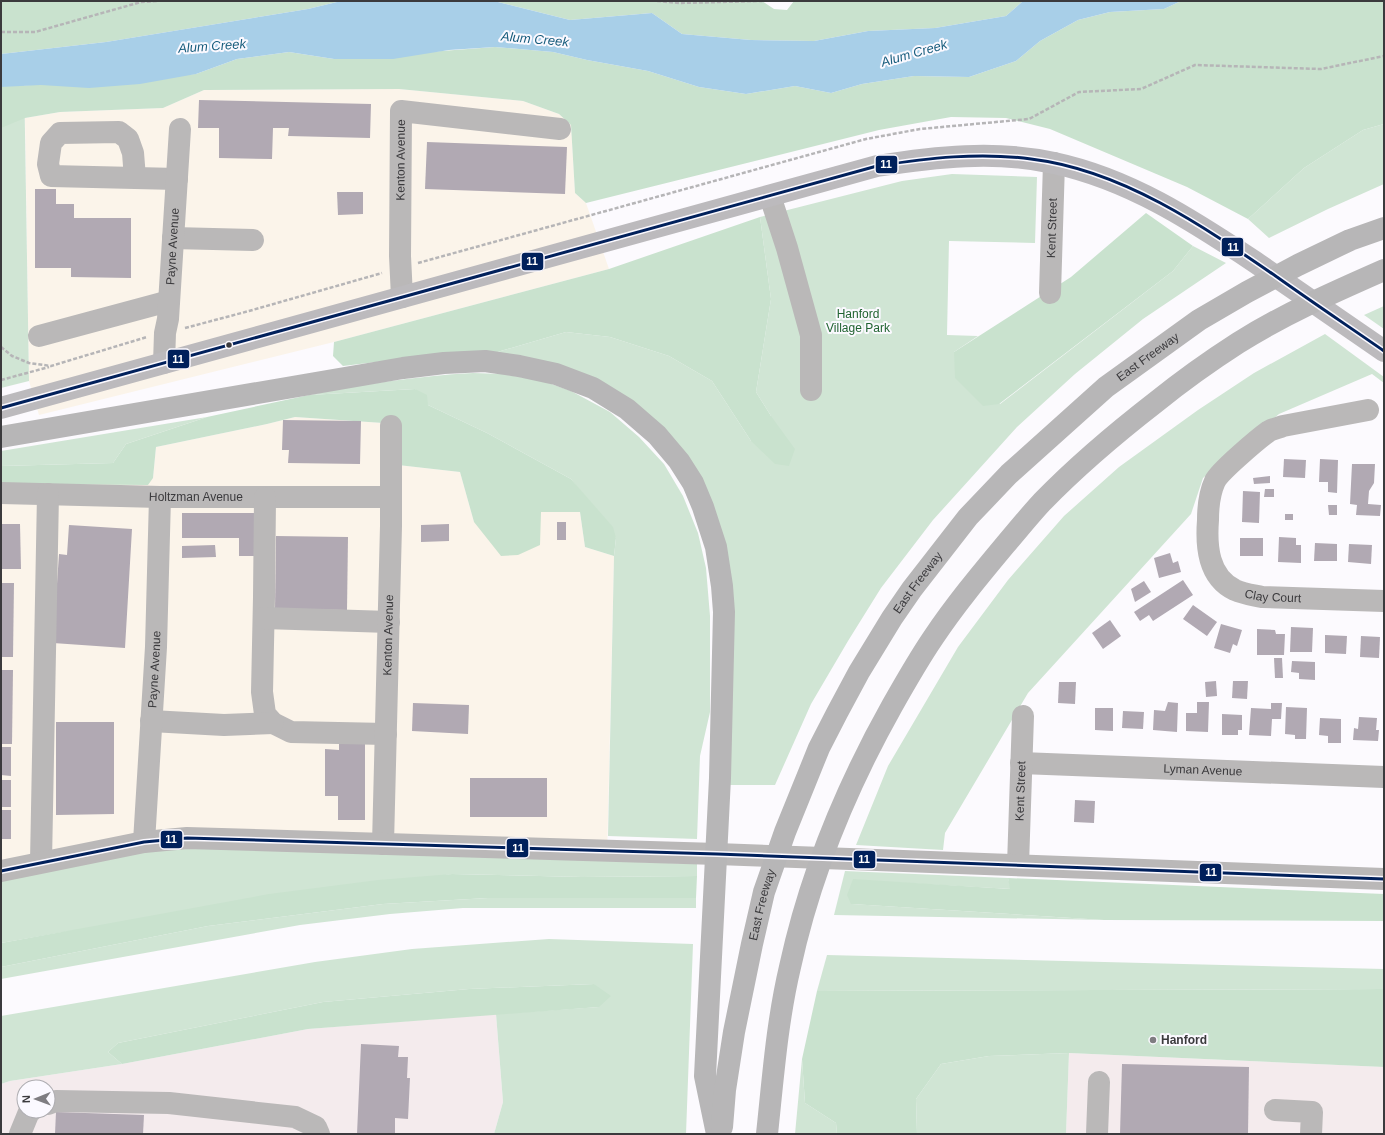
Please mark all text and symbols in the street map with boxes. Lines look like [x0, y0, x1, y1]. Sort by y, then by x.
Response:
water label: Alum Creek [500, 28, 571, 50]
water label: Alum Creek [177, 36, 248, 56]
water label: Alum Creek [878, 36, 950, 70]
street label: Kenton Avenue [393, 119, 408, 201]
line badge: 11 [875, 155, 898, 174]
text: 11 [880, 158, 892, 170]
street label: Kent Street [1044, 197, 1060, 258]
street label: Payne Avenue [163, 207, 182, 285]
line badge: 11 [1221, 237, 1244, 257]
text: 11 [1227, 241, 1239, 253]
line badge: 11 [521, 252, 544, 271]
text: 11 [526, 255, 538, 267]
park label: Hanford Village Park [826, 307, 891, 335]
street label: East Freeway [1114, 330, 1182, 384]
unlabelled marker [224, 340, 234, 350]
line badge: 11 [167, 349, 190, 369]
text: 11 [172, 353, 184, 365]
street label: Holtzman Avenue [149, 490, 243, 504]
street label: East Freeway [890, 549, 945, 616]
street label: Clay Court [1243, 587, 1302, 605]
street label: Kenton Avenue [380, 594, 396, 676]
street label: Payne Avenue [145, 630, 163, 708]
street label: Kent Street [1012, 760, 1029, 821]
street label: Lyman Avenue [1163, 762, 1243, 779]
line badge: 11 [160, 830, 183, 849]
text: 11 [165, 833, 177, 845]
line badge: 11 [506, 838, 529, 858]
text: 11 [512, 842, 524, 854]
line badge: 11 [853, 850, 876, 869]
text: 11 [858, 853, 870, 865]
line badge: 11 [1199, 863, 1222, 882]
text: 11 [1205, 866, 1217, 878]
street label: East Freeway [746, 867, 778, 942]
place label: Hanford [1161, 1033, 1207, 1047]
marker: Hanford [1148, 1035, 1158, 1045]
north arrow [16, 1079, 56, 1119]
text: N [20, 1095, 32, 1103]

